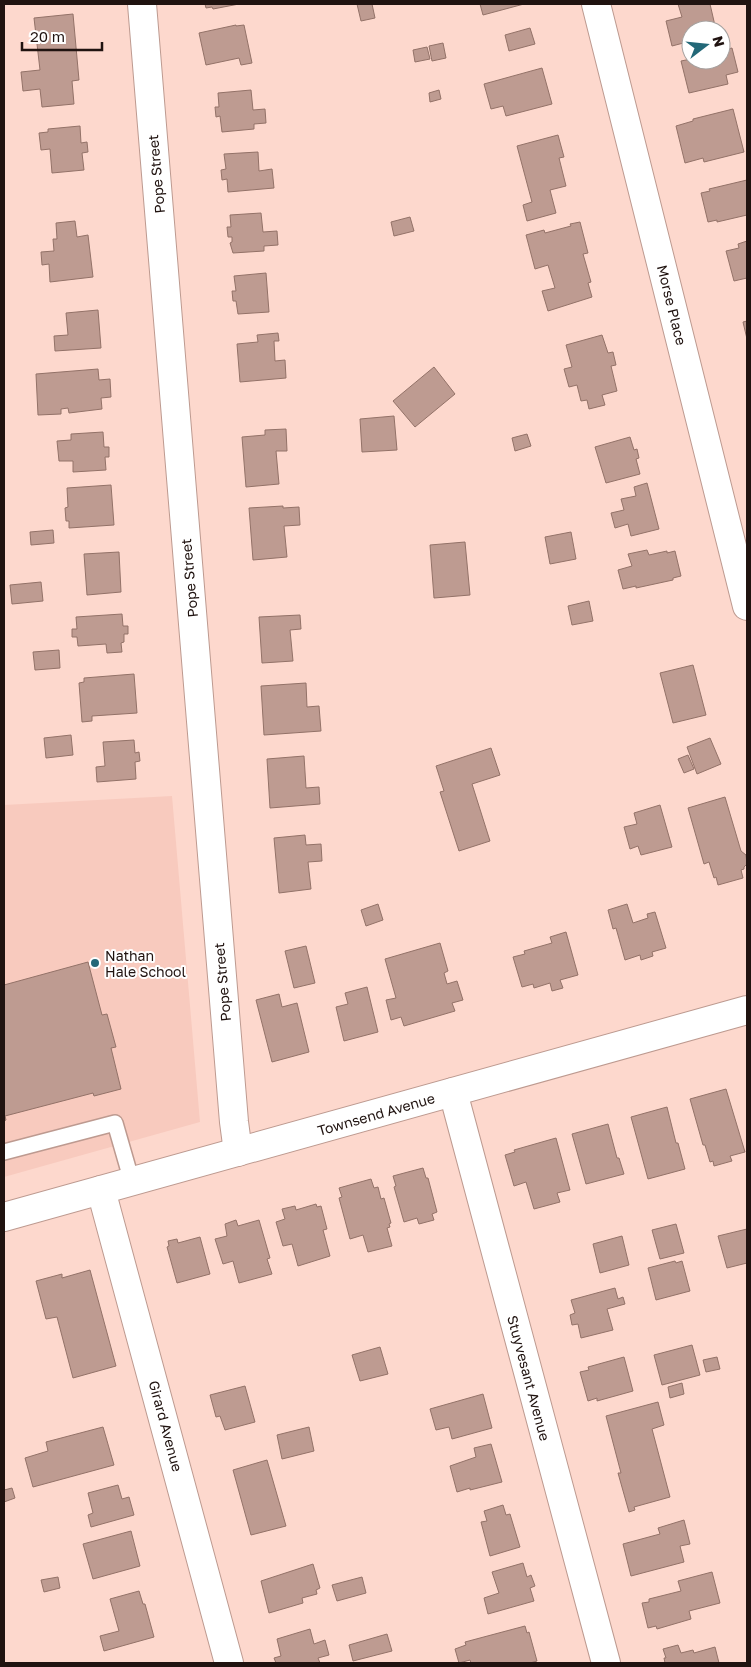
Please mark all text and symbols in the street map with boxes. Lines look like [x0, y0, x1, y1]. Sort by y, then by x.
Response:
scale bar [22, 20, 102, 52]
north arrow [681, 20, 731, 70]
text: 20 m [30, 27, 65, 45]
text: N [709, 34, 729, 49]
street label: Pope Street [144, 134, 168, 214]
street label: Morse Place [654, 263, 690, 347]
street label: Pope Street [177, 538, 201, 618]
street label: Pope Street [210, 942, 234, 1022]
place label: Nathan Hale School [105, 947, 186, 980]
marker: Nathan Hale School [89, 957, 101, 969]
street label: Townsend Avenue [315, 1089, 437, 1139]
street label: Stuyvesant Avenue [504, 1313, 554, 1443]
street label: Girard Avenue [146, 1379, 186, 1473]

